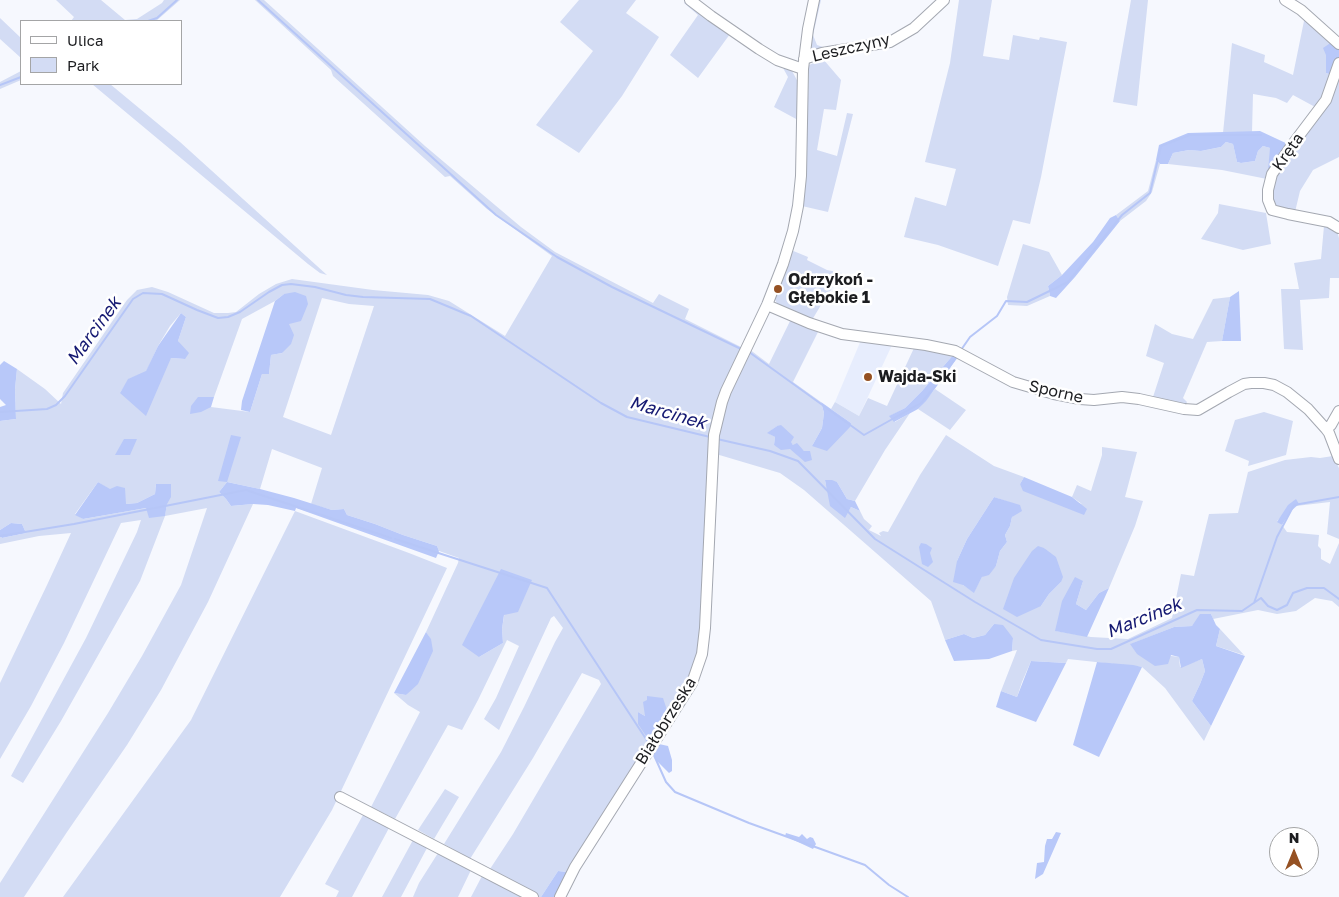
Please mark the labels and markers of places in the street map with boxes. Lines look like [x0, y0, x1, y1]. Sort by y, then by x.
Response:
place label: Odrzykoń - Głębokie 1 [788, 270, 873, 308]
marker: Odrzykoń - Głębokie 1 [772, 283, 784, 295]
place label: Wajda-Ski [878, 367, 956, 387]
marker: Wajda-Ski [862, 371, 874, 383]

